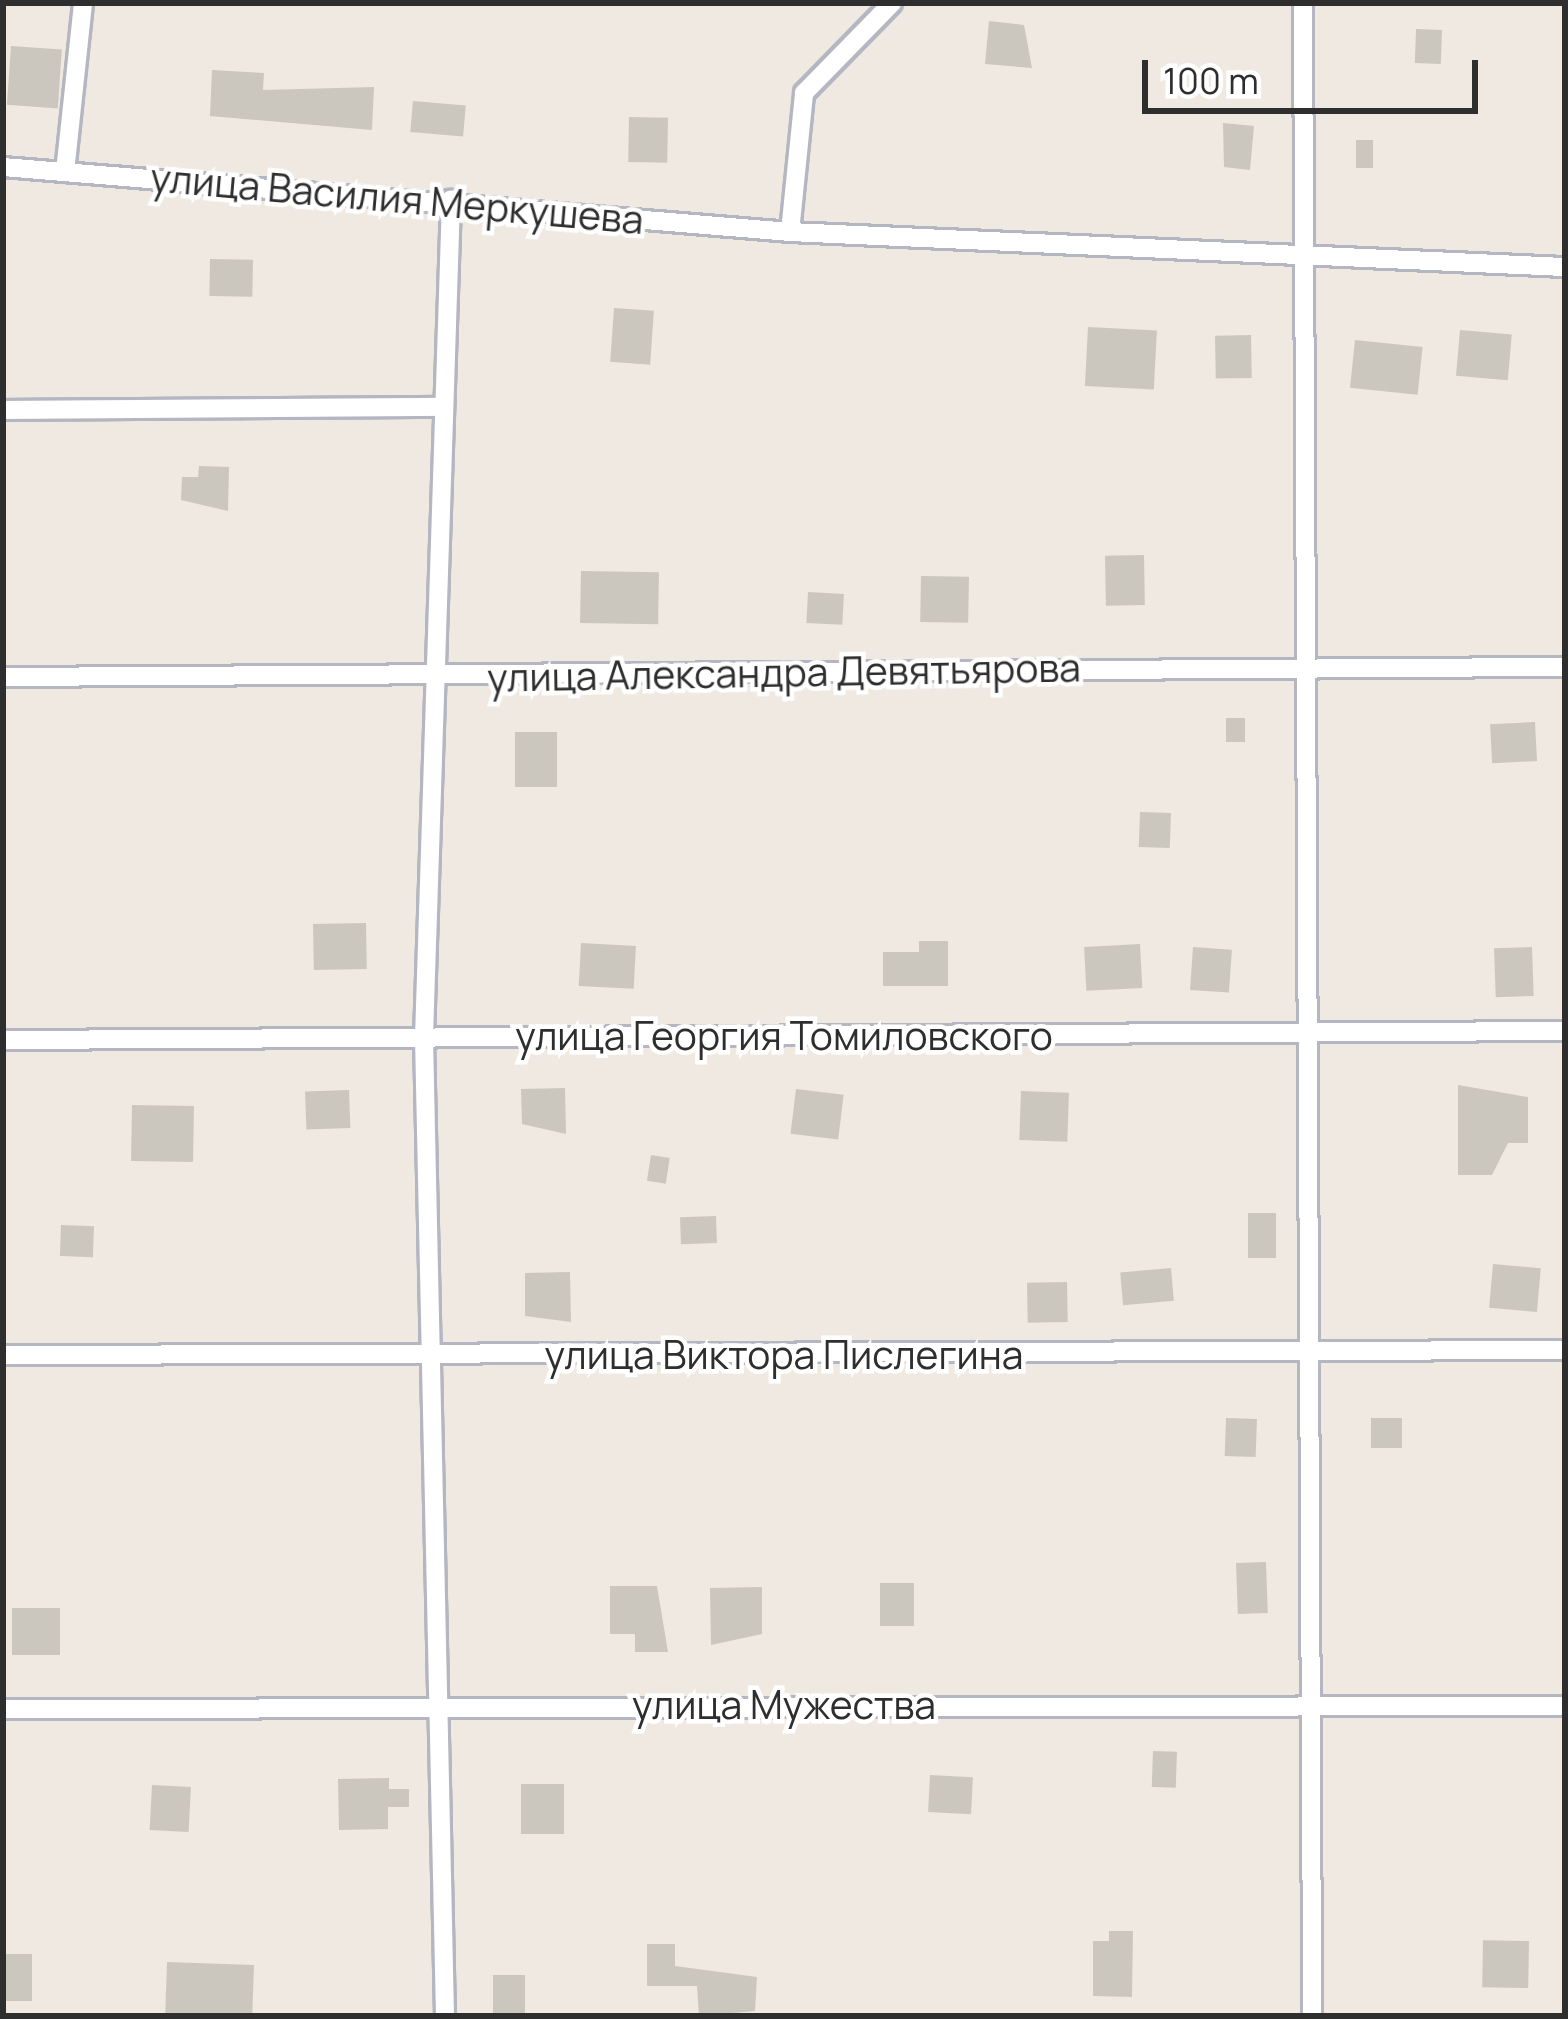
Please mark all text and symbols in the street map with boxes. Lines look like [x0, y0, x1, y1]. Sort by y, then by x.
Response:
scale bar [1148, 36, 1484, 110]
text: 100 m [1163, 56, 1259, 105]
street label: улица Василия Меркушева [148, 153, 646, 243]
street label: улица Александра Девятьярова [487, 643, 1081, 701]
street label: улица Георгия Томиловского [515, 1012, 1053, 1058]
street label: улица Виктора Пислегина [545, 1331, 1023, 1377]
street label: улица Мужества [632, 1681, 936, 1727]

